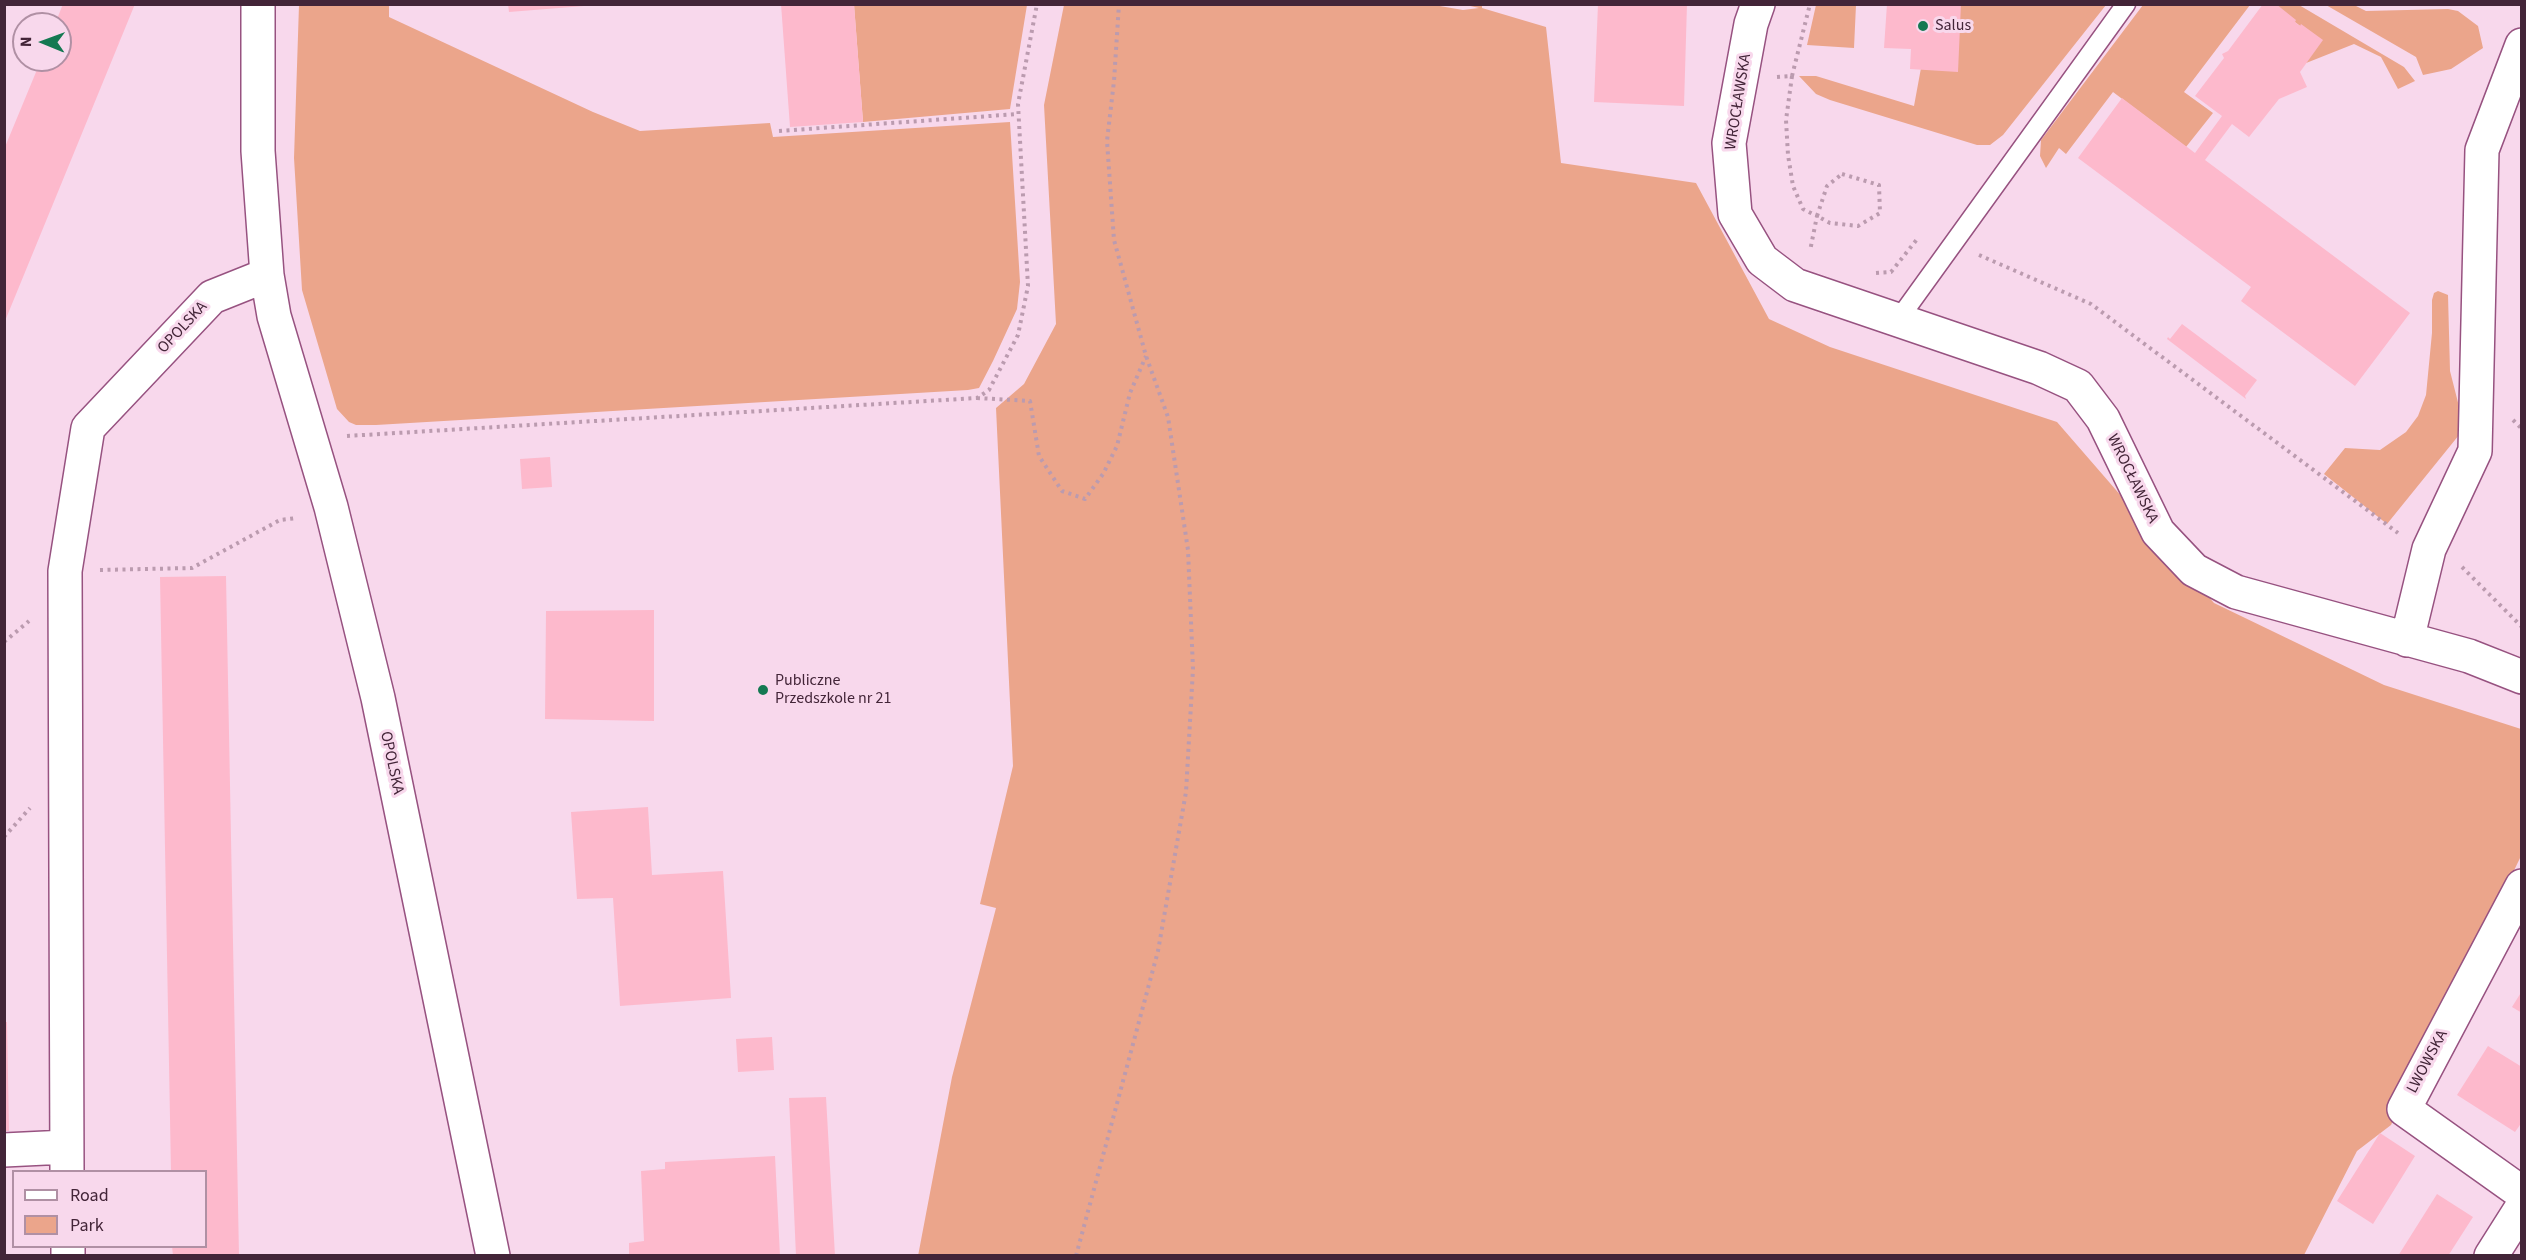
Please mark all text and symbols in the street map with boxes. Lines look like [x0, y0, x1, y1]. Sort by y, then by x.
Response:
north arrow [12, 12, 72, 72]
place label: Salus [1935, 16, 1971, 36]
marker: Salus [1916, 19, 1930, 33]
text: N [15, 36, 37, 47]
street label: WROCŁAWSKA [1722, 53, 1756, 151]
street label: OPOLSKA [154, 298, 212, 358]
street label: WROCŁAWSKA [2102, 431, 2162, 527]
place label: Publiczne Przedszkole nr 21 [775, 671, 891, 709]
marker: Publiczne Przedszkole nr 21 [756, 683, 770, 697]
street label: OPOLSKA [375, 730, 407, 796]
street label: LWOWSKA [2403, 1027, 2453, 1097]
legend [12, 1170, 207, 1248]
text: Road [70, 1183, 109, 1208]
text: Park [70, 1213, 104, 1238]

